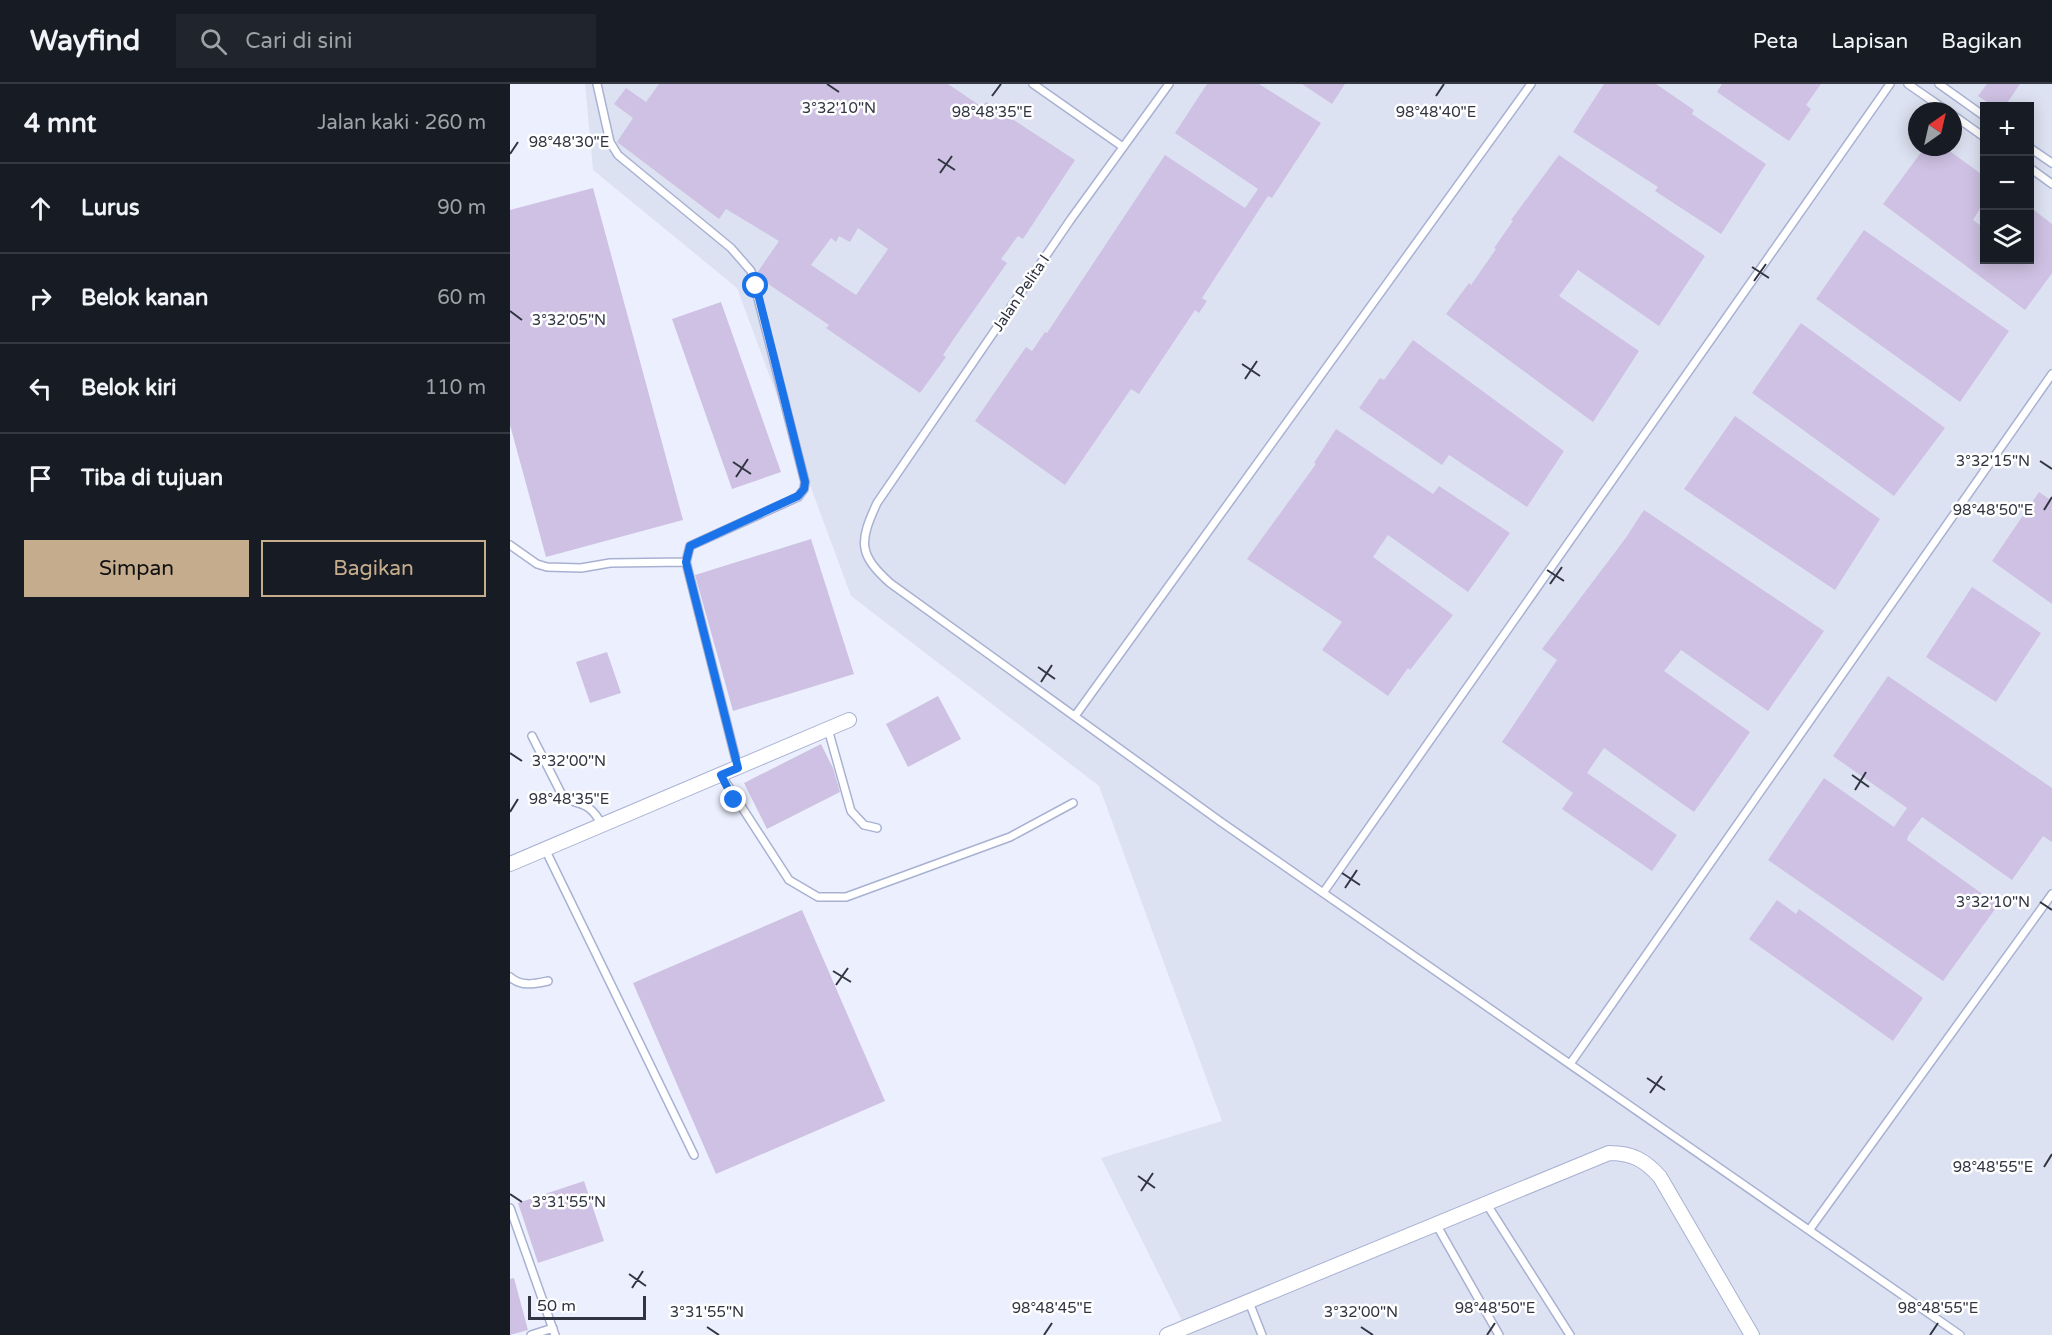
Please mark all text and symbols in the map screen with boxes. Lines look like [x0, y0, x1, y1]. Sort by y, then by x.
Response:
search box [176, 14, 596, 68]
text: Wayfind [30, 24, 140, 58]
icon: search [197, 25, 230, 58]
text: Cari di sini [245, 28, 353, 54]
text: Peta [1753, 29, 1798, 54]
text: Lapisan [1831, 29, 1908, 54]
text: Bagikan [1941, 29, 2022, 54]
text: 3°32'10"N [802, 99, 876, 117]
north arrow [1908, 102, 1962, 156]
map controls [1980, 102, 2034, 264]
button: + [1980, 102, 2034, 156]
text: 98°48'35"E [952, 103, 1032, 121]
text: 98°48'40"E [1396, 103, 1476, 121]
text: 4 mnt [24, 108, 96, 139]
text: Jalan kaki · 260 m [317, 111, 486, 135]
text: 98°48'30"E [529, 133, 609, 151]
button: − [1980, 156, 2034, 210]
icon: ahead [24, 192, 57, 225]
text: Lurus [81, 195, 139, 221]
text: 90 m [437, 196, 486, 220]
button: layers [1980, 210, 2034, 264]
street label: Jalan Pelita I [989, 251, 1053, 335]
route start [742, 272, 768, 298]
icon: right [24, 282, 57, 315]
text: Belok kanan [81, 285, 208, 311]
text: 60 m [437, 286, 486, 310]
text: 3°32'05"N [532, 311, 606, 329]
icon: left [24, 372, 57, 405]
text: Belok kiri [81, 375, 177, 401]
text: 110 m [425, 376, 486, 400]
text: 3°32'15"N [1956, 452, 2030, 470]
icon: arrive [24, 462, 57, 495]
text: Tiba di tujuan [81, 465, 223, 491]
text: 98°48'50"E [1953, 501, 2033, 519]
button: Simpan [24, 540, 249, 597]
button: Bagikan [261, 540, 486, 597]
text: 3°32'00"N [532, 752, 606, 770]
route end [720, 786, 746, 812]
text: 98°48'35"E [529, 790, 609, 808]
text: 3°32'10"N [1956, 893, 2030, 911]
text: 98°48'55"E [1953, 1158, 2033, 1176]
text: 3°31'55"N [532, 1193, 606, 1211]
scale bar [528, 1293, 646, 1320]
text: 50 m [537, 1296, 576, 1316]
text: 98°48'45"E [1012, 1299, 1092, 1317]
text: 98°48'50"E [1455, 1299, 1535, 1317]
text: 98°48'55"E [1898, 1299, 1978, 1317]
text: 3°31'55"N [670, 1303, 744, 1321]
text: 3°32'00"N [1324, 1303, 1398, 1321]

